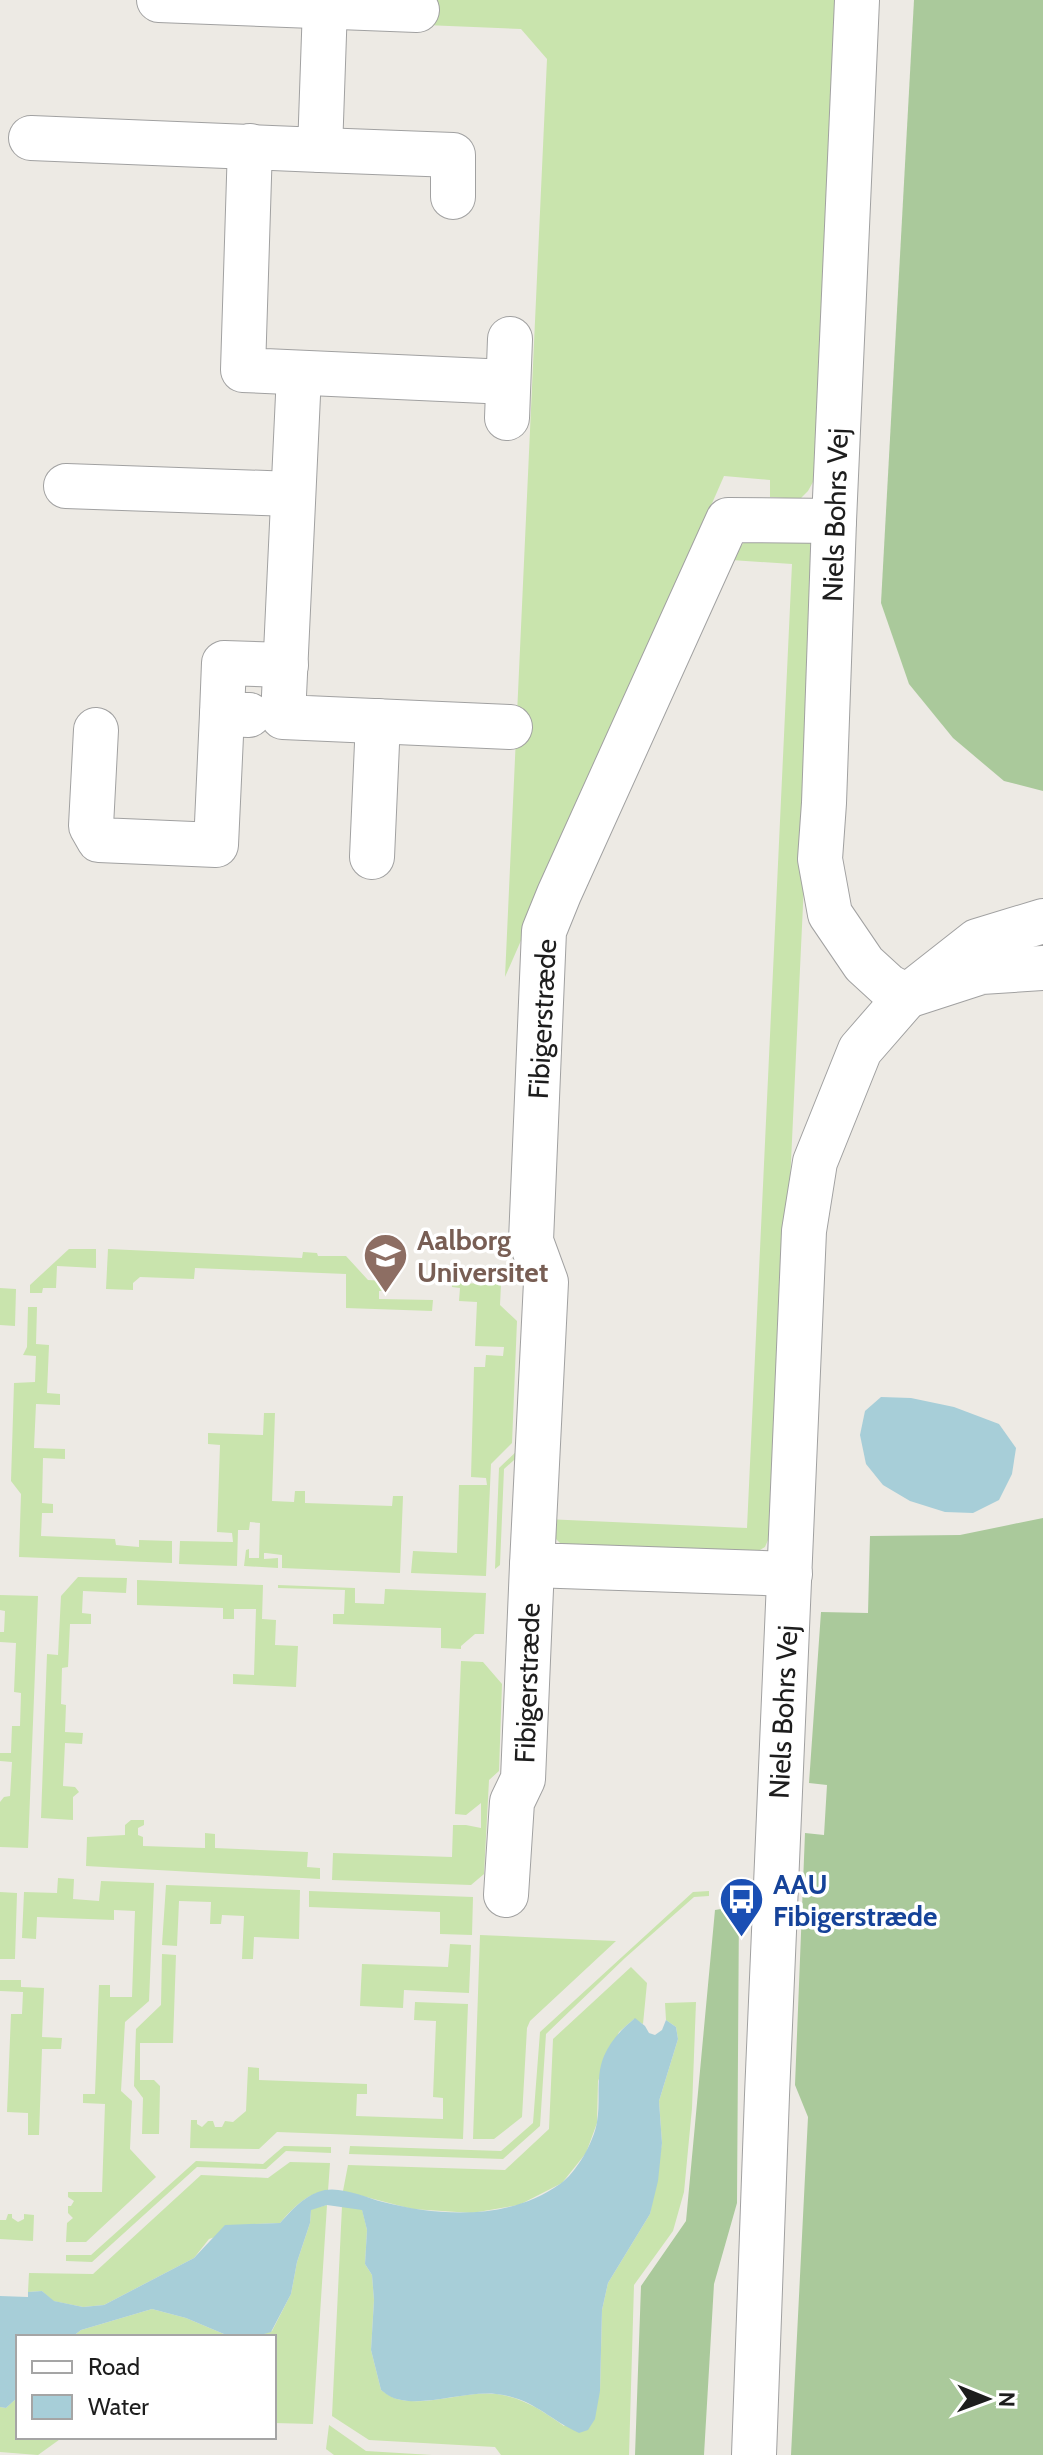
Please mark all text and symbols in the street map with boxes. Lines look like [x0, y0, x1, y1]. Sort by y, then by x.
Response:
street label: Niels Bohrs Vej [815, 427, 855, 603]
street label: Fibigerstræde [521, 938, 563, 1100]
place label: Aalborg Universitet [417, 1223, 548, 1289]
school or university icon: Aalborg Universitet [362, 1232, 410, 1295]
street label: Fibigerstræde [507, 1602, 547, 1764]
street label: Niels Bohrs Vej [761, 1624, 805, 1800]
place label: AAU Fibigerstræde [773, 1867, 937, 1933]
bus stop icon: AAU Fibigerstræde [718, 1876, 766, 1939]
legend [16, 2335, 276, 2439]
text: Road [88, 2352, 140, 2381]
north arrow [947, 2359, 1027, 2439]
text: N [993, 2391, 1020, 2407]
text: Water [88, 2392, 149, 2421]

